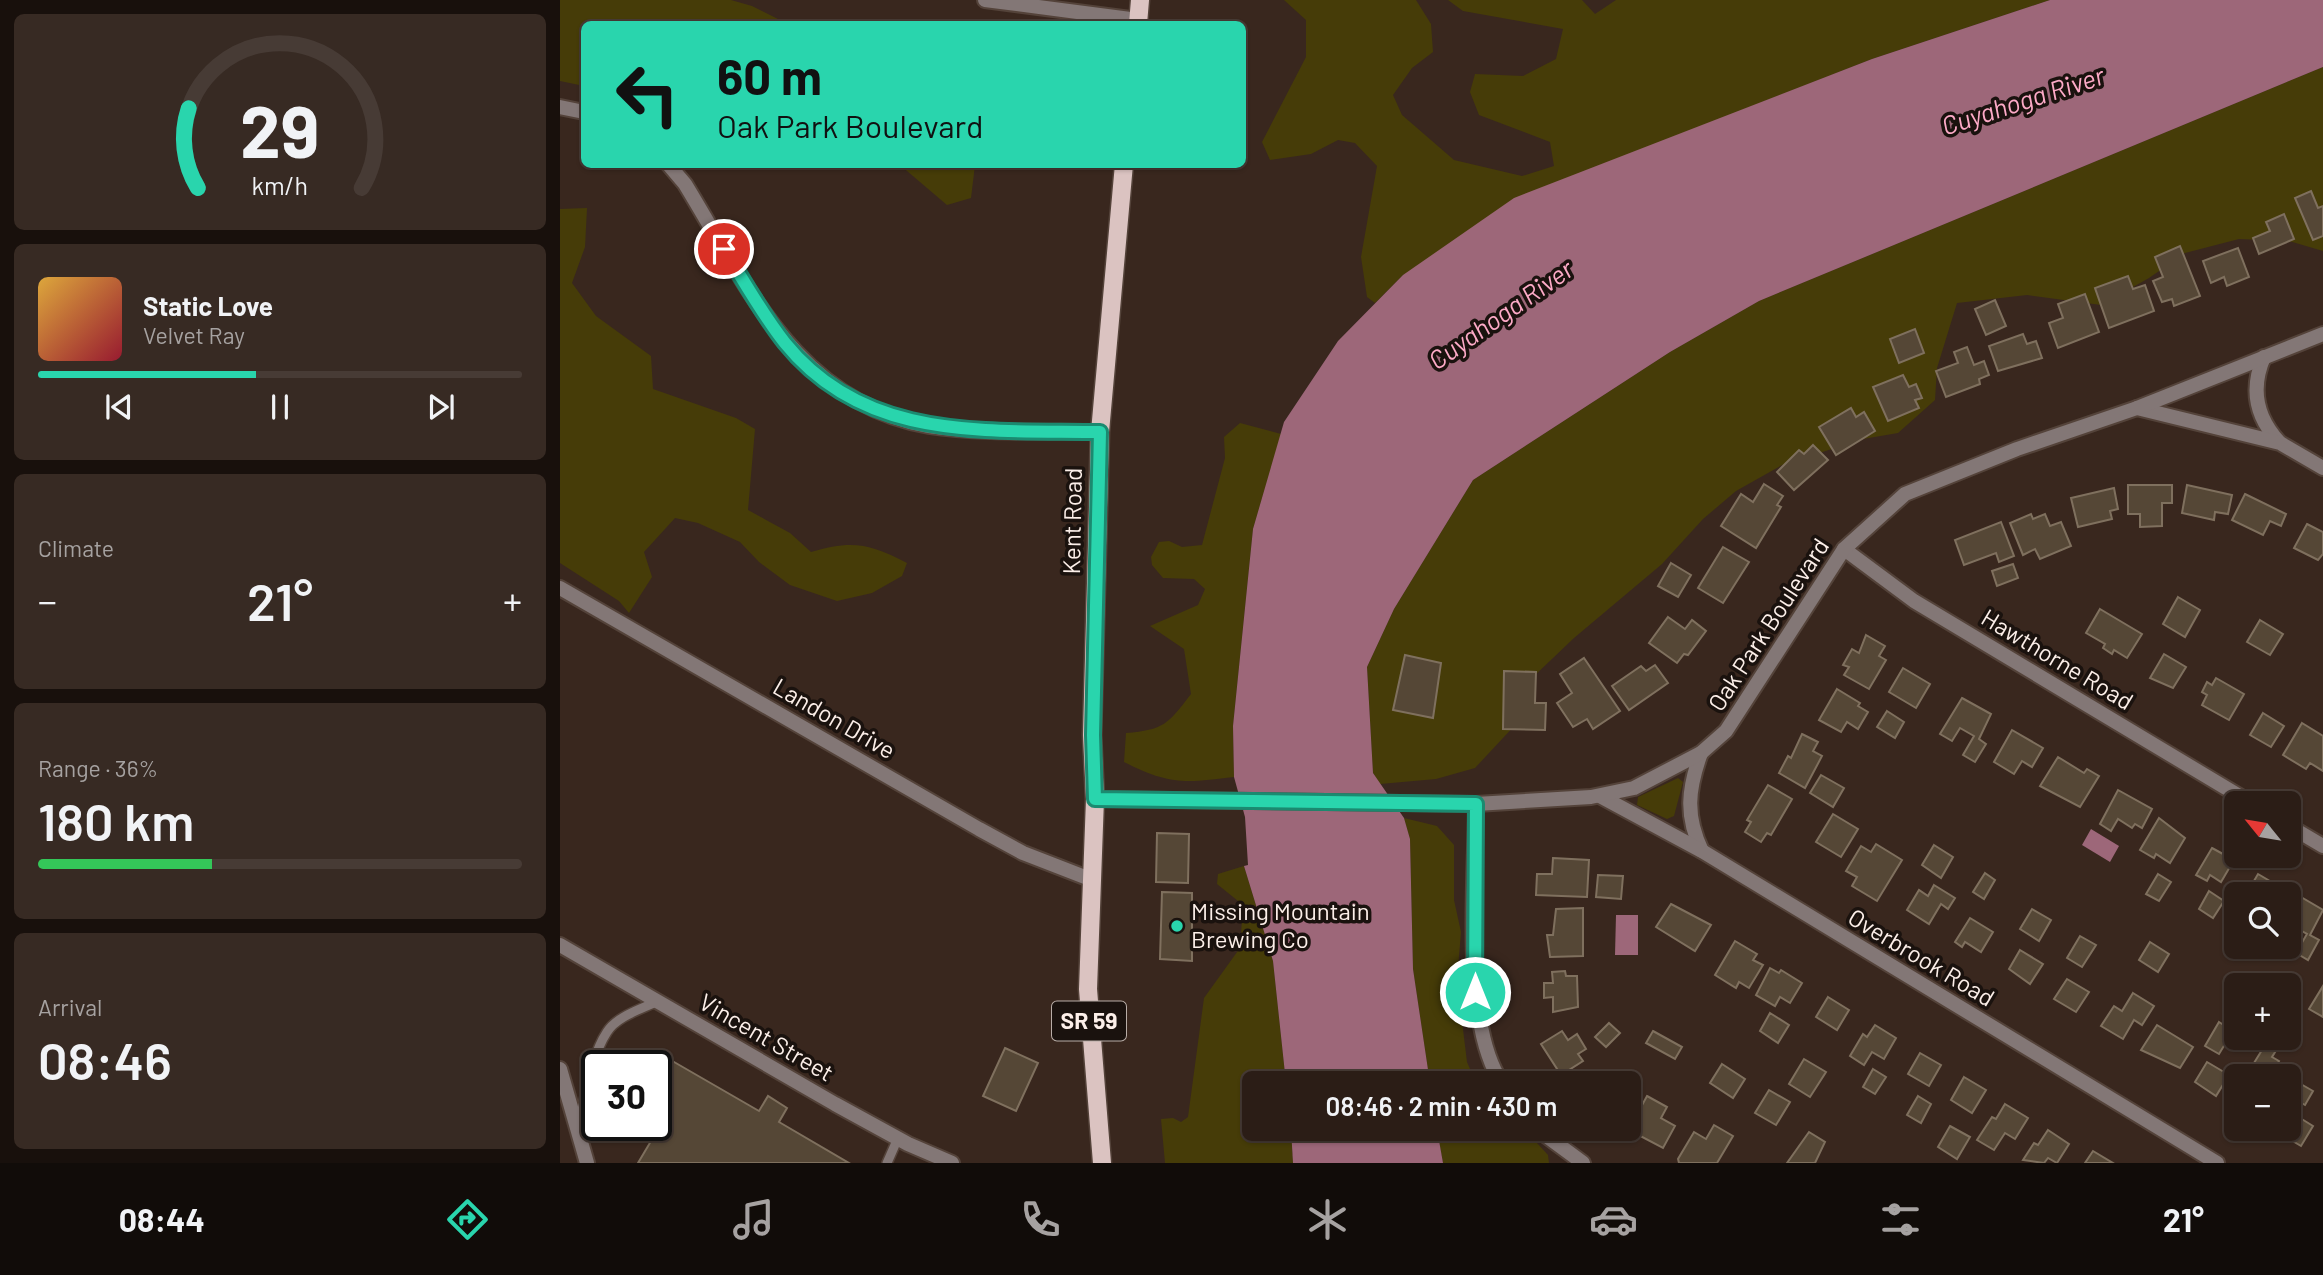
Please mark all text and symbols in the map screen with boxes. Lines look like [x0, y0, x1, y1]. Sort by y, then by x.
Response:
text: 60 m [717, 46, 822, 105]
icon: left [602, 49, 693, 140]
water label: Cuyahoga River [1937, 58, 2109, 140]
text: 29 [240, 85, 320, 173]
text: Oak Park Boulevard [717, 106, 984, 144]
text: km/h [252, 170, 308, 200]
pin [694, 219, 754, 279]
icon: arrive [705, 230, 743, 268]
water label: Cuyahoga River [1422, 252, 1579, 375]
text: Static Love [143, 290, 273, 321]
text: Velvet Ray [143, 321, 245, 349]
icon: previous [100, 388, 138, 426]
icon: pause [261, 388, 299, 426]
icon: next [422, 388, 460, 426]
street label: Kent Road [1056, 467, 1087, 575]
street label: Oak Park Boulevard [1701, 532, 1834, 716]
text: Climate [38, 534, 114, 562]
text: 21° [247, 569, 313, 631]
text: − [38, 577, 57, 623]
text: + [503, 577, 522, 623]
street label: Hawthorne Road [1977, 602, 2139, 715]
street label: Landon Drive [769, 671, 901, 764]
text: Range · 36% [38, 754, 158, 782]
text: 180 km [38, 789, 194, 851]
north arrow [2224, 791, 2301, 868]
map controls [2224, 791, 2301, 1141]
button: search [2224, 882, 2301, 959]
place label: Missing Mountain Brewing Co [1191, 896, 1370, 953]
street label: Overbrook Road [1843, 902, 2000, 1012]
marker: Missing Mountain Brewing Co [1169, 918, 1185, 934]
position arrow [1438, 955, 1512, 1029]
button: + [2224, 973, 2301, 1050]
street label: Vincent Street [694, 987, 839, 1087]
text: Arrival [38, 993, 102, 1021]
road number: SR 59 [1052, 1002, 1126, 1040]
text: 08:46 [38, 1028, 172, 1090]
speed limit sign: 30 [581, 1050, 672, 1141]
button: − [2224, 1064, 2301, 1141]
text: 08:46 · 2 min · 430 m [1326, 1090, 1557, 1121]
icon: directions [443, 1195, 492, 1244]
icon: music [729, 1195, 778, 1244]
icon: phone [1016, 1195, 1065, 1244]
icon: climate [1303, 1195, 1352, 1244]
icon: car [1589, 1195, 1638, 1244]
icon: filters [1876, 1195, 1925, 1244]
text: 08:44 [119, 1200, 205, 1238]
text: 21° [2163, 1200, 2204, 1238]

